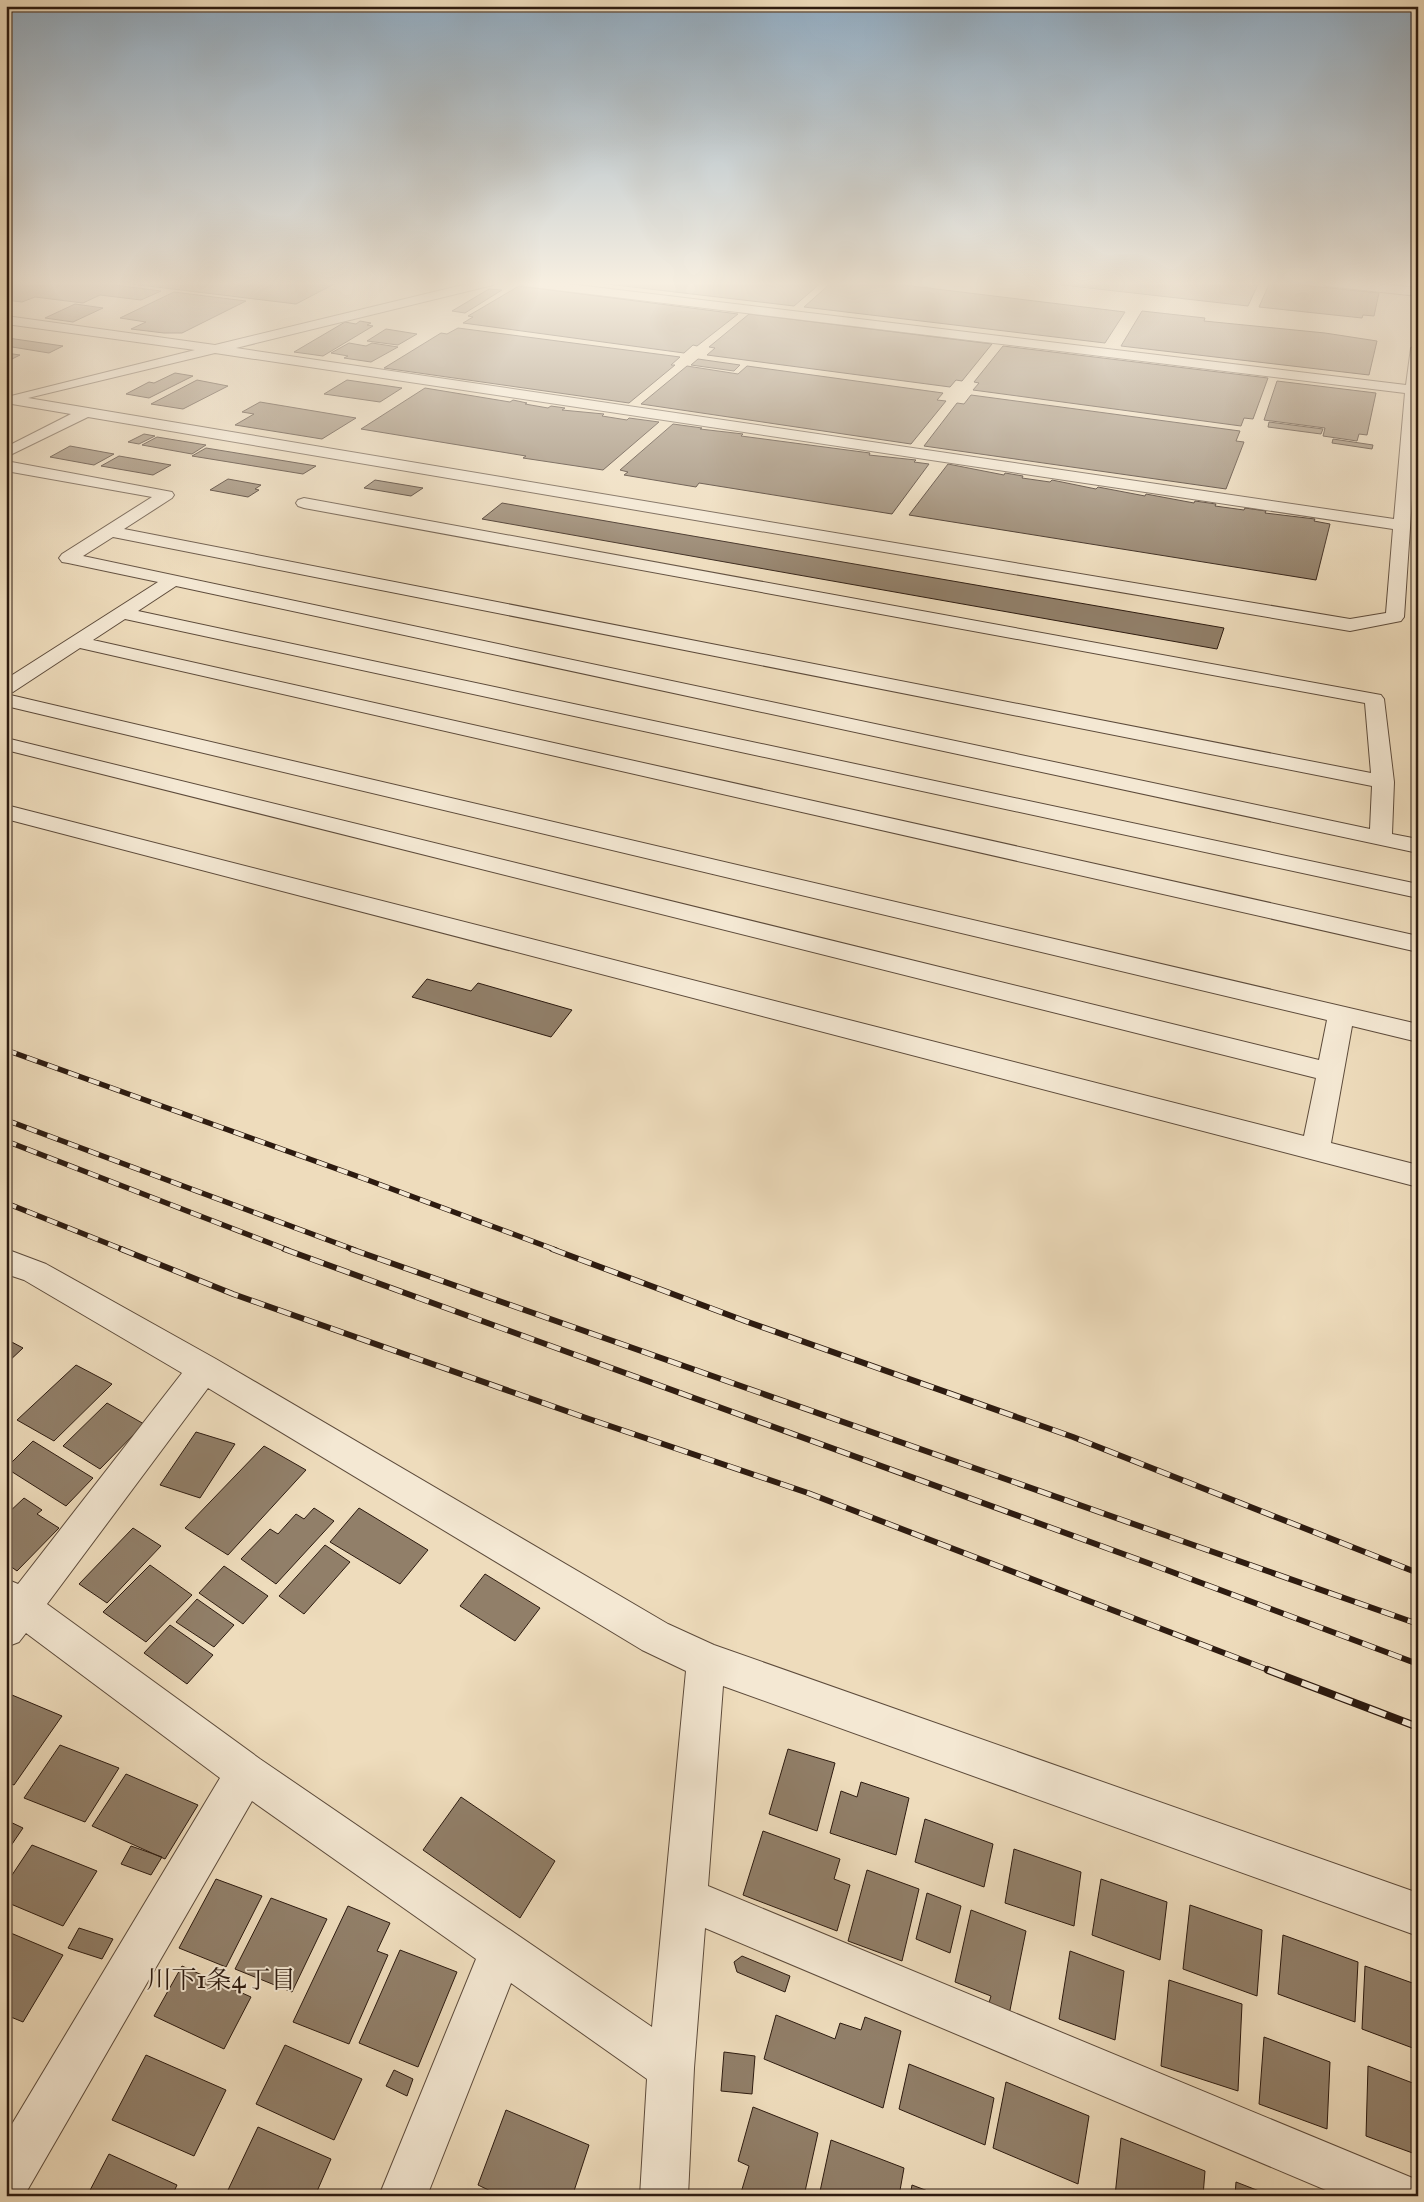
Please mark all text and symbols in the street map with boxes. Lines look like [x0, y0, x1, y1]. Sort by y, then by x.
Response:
district label: 川下1条4丁目 [147, 1964, 295, 1995]

